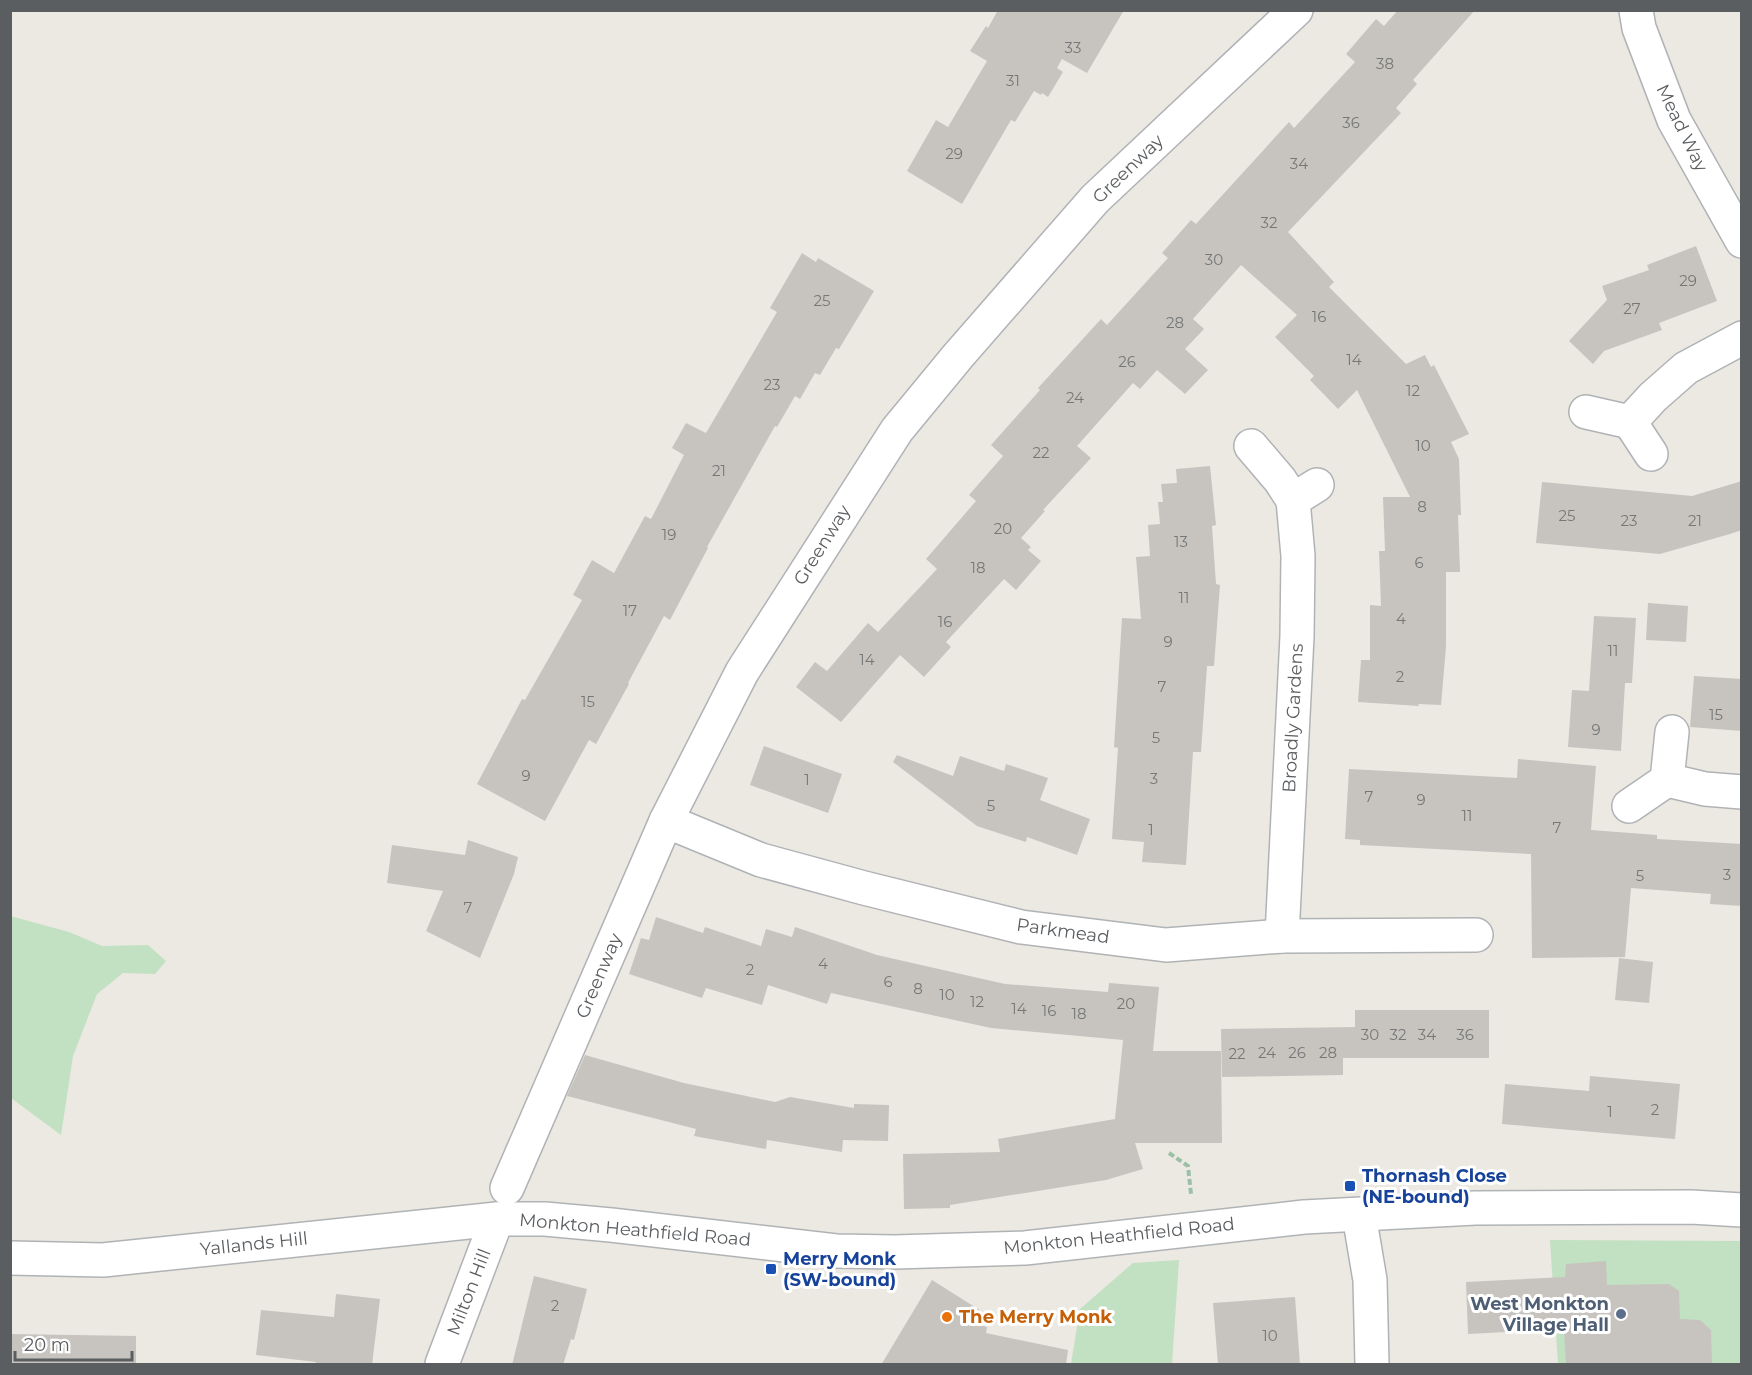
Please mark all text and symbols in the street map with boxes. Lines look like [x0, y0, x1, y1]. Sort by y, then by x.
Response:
house number: 33 [1065, 38, 1081, 57]
house number: 38 [1376, 54, 1394, 73]
house number: 31 [1006, 71, 1020, 90]
street label: Mead Way [1651, 81, 1713, 175]
house number: 36 [1342, 113, 1360, 132]
street label: Greenway [1088, 130, 1168, 208]
house number: 29 [945, 144, 963, 163]
house number: 34 [1290, 154, 1308, 173]
house number: 32 [1261, 213, 1277, 232]
house number: 30 [1205, 250, 1223, 269]
house number: 29 [1679, 271, 1697, 290]
house number: 25 [813, 291, 831, 310]
house number: 27 [1623, 299, 1641, 318]
house number: 16 [1312, 307, 1326, 326]
house number: 28 [1166, 313, 1184, 332]
house number: 14 [1346, 350, 1362, 369]
house number: 26 [1118, 352, 1136, 371]
house number: 23 [764, 375, 780, 394]
house number: 12 [1406, 381, 1420, 400]
house number: 24 [1066, 388, 1084, 407]
house number: 10 [1415, 436, 1431, 455]
house number: 22 [1032, 443, 1050, 462]
house number: 21 [712, 461, 726, 480]
house number: 8 [1417, 497, 1427, 516]
street label: Greenway [789, 501, 855, 589]
house number: 25 [1558, 506, 1576, 525]
house number: 23 [1621, 511, 1637, 530]
house number: 21 [1688, 511, 1702, 530]
house number: 20 [994, 519, 1012, 538]
house number: 19 [662, 525, 676, 544]
house number: 13 [1174, 532, 1188, 551]
house number: 6 [1414, 553, 1424, 572]
house number: 18 [971, 558, 986, 577]
house number: 11 [1179, 588, 1189, 607]
house number: 17 [623, 601, 637, 620]
house number: 4 [1396, 609, 1406, 628]
house number: 16 [938, 612, 952, 631]
house number: 9 [1163, 632, 1173, 651]
house number: 11 [1608, 641, 1618, 660]
street label: Broadly Gardens [1278, 643, 1308, 793]
house number: 14 [859, 650, 875, 669]
house number: 2 [1396, 667, 1404, 686]
house number: 7 [1158, 677, 1167, 696]
house number: 15 [581, 692, 595, 711]
house number: 15 [1709, 705, 1723, 724]
house number: 9 [1591, 720, 1601, 739]
house number: 5 [1152, 728, 1160, 747]
house number: 9 [521, 766, 531, 785]
house number: 3 [1150, 769, 1158, 788]
house number: 1 [804, 770, 810, 789]
house number: 7 [1365, 787, 1374, 806]
house number: 9 [1416, 790, 1426, 809]
house number: 5 [987, 796, 995, 815]
house number: 11 [1462, 806, 1472, 825]
house number: 7 [1553, 818, 1562, 837]
house number: 1 [1148, 820, 1154, 839]
house number: 3 [1723, 865, 1731, 884]
house number: 5 [1636, 866, 1644, 885]
house number: 7 [464, 898, 473, 917]
street label: Parkmead [1015, 914, 1111, 948]
street label: Greenway [571, 930, 627, 1022]
house number: 4 [818, 954, 828, 973]
house number: 2 [746, 960, 754, 979]
house number: 6 [883, 972, 893, 991]
house number: 8 [913, 979, 923, 998]
house number: 10 [939, 985, 955, 1004]
house number: 12 [970, 992, 984, 1011]
house number: 20 [1117, 994, 1135, 1013]
house number: 14 [1011, 999, 1027, 1018]
house number: 16 [1042, 1001, 1056, 1020]
house number: 18 [1072, 1004, 1087, 1023]
house number: 30 [1361, 1025, 1379, 1044]
house number: 32 [1390, 1025, 1406, 1044]
house number: 34 [1418, 1025, 1436, 1044]
house number: 36 [1456, 1025, 1474, 1044]
house number: 24 [1258, 1043, 1276, 1062]
house number: 26 [1288, 1043, 1306, 1062]
house number: 28 [1319, 1043, 1337, 1062]
house number: 22 [1228, 1044, 1246, 1063]
house number: 2 [1651, 1100, 1659, 1119]
house number: 1 [1607, 1102, 1613, 1121]
place label: Thornash Close (NE-bound) [1362, 1165, 1507, 1208]
marker: Thornash Close (NE-bound) [1343, 1179, 1357, 1193]
street label: Monkton Heathfield Road [518, 1209, 752, 1251]
street label: Monkton Heathfield Road [1002, 1213, 1236, 1259]
street label: Yallands Hill [199, 1227, 309, 1261]
street label: Milton Hill [442, 1246, 496, 1338]
place label: Merry Monk (SW-bound) [783, 1248, 896, 1291]
marker: Merry Monk (SW-bound) [764, 1262, 778, 1276]
place label: West Monkton Village Hall [1470, 1293, 1609, 1336]
house number: 2 [551, 1296, 559, 1315]
place label: The Merry Monk [959, 1306, 1112, 1328]
marker: West Monkton Village Hall [1614, 1307, 1628, 1321]
marker: The Merry Monk [940, 1310, 954, 1324]
scale bar [15, 1324, 132, 1362]
house number: 10 [1262, 1326, 1278, 1345]
text: 20 m [24, 1334, 70, 1356]

